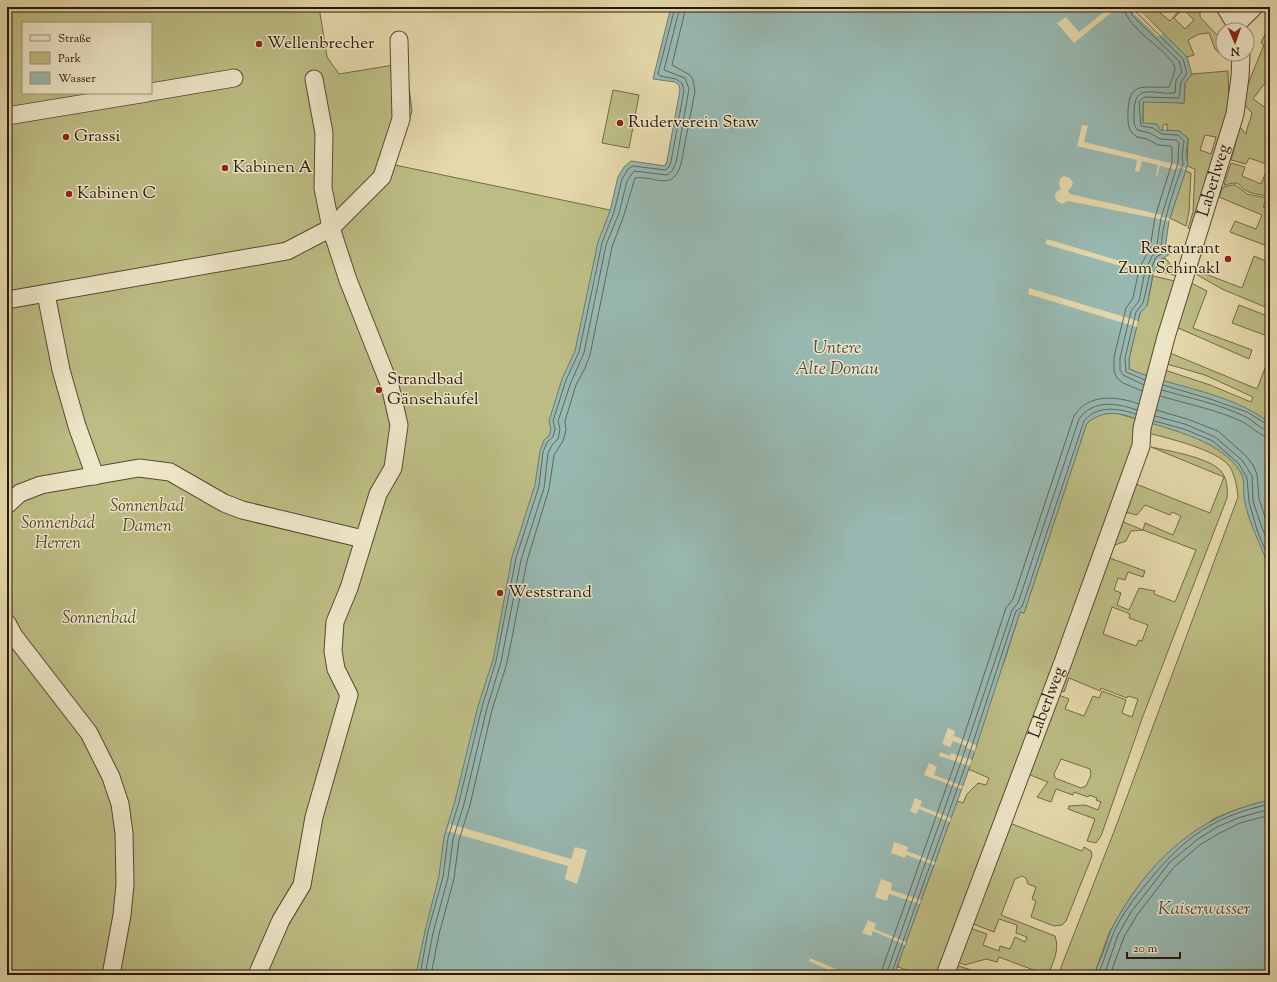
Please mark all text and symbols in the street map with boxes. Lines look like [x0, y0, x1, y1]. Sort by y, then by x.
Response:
legend [22, 22, 152, 94]
north arrow [1215, 22, 1255, 62]
text: Straße [58, 30, 92, 48]
place label: Wellenbrecher [267, 32, 375, 56]
marker: Wellenbrecher [254, 39, 264, 49]
text: N [1230, 43, 1241, 59]
text: Park [58, 50, 81, 68]
text: Wasser [58, 70, 96, 88]
place label: Ruderverein Staw [628, 111, 759, 135]
marker: Ruderverein Staw [615, 118, 625, 128]
place label: Grassi [74, 125, 120, 149]
marker: Grassi [61, 132, 71, 142]
street label: Laberlweg [1192, 141, 1237, 220]
place label: Kabinen A [233, 156, 313, 180]
marker: Kabinen A [220, 163, 230, 173]
place label: Kabinen C [77, 182, 156, 206]
marker: Kabinen C [64, 189, 74, 199]
place label: Restaurant Zum Schinakl [1119, 237, 1220, 281]
marker: Restaurant Zum Schinakl [1223, 254, 1233, 264]
water label: Untere Alte Donau [795, 336, 880, 383]
place label: Strandbad Gänsehäufel [387, 368, 479, 412]
marker: Strandbad Gänsehäufel [374, 385, 384, 395]
park label: Sonnenbad Damen [110, 495, 185, 539]
park label: Sonnenbad Herren [21, 512, 96, 556]
place label: Weststrand [508, 581, 592, 605]
marker: Weststrand [495, 588, 505, 598]
park label: Sonnenbad [62, 607, 137, 631]
street label: Laberlweg [1023, 664, 1072, 742]
water label: Kaiserwasser [1158, 897, 1251, 923]
scale bar [1127, 934, 1180, 960]
text: 20 m [1133, 940, 1158, 958]

